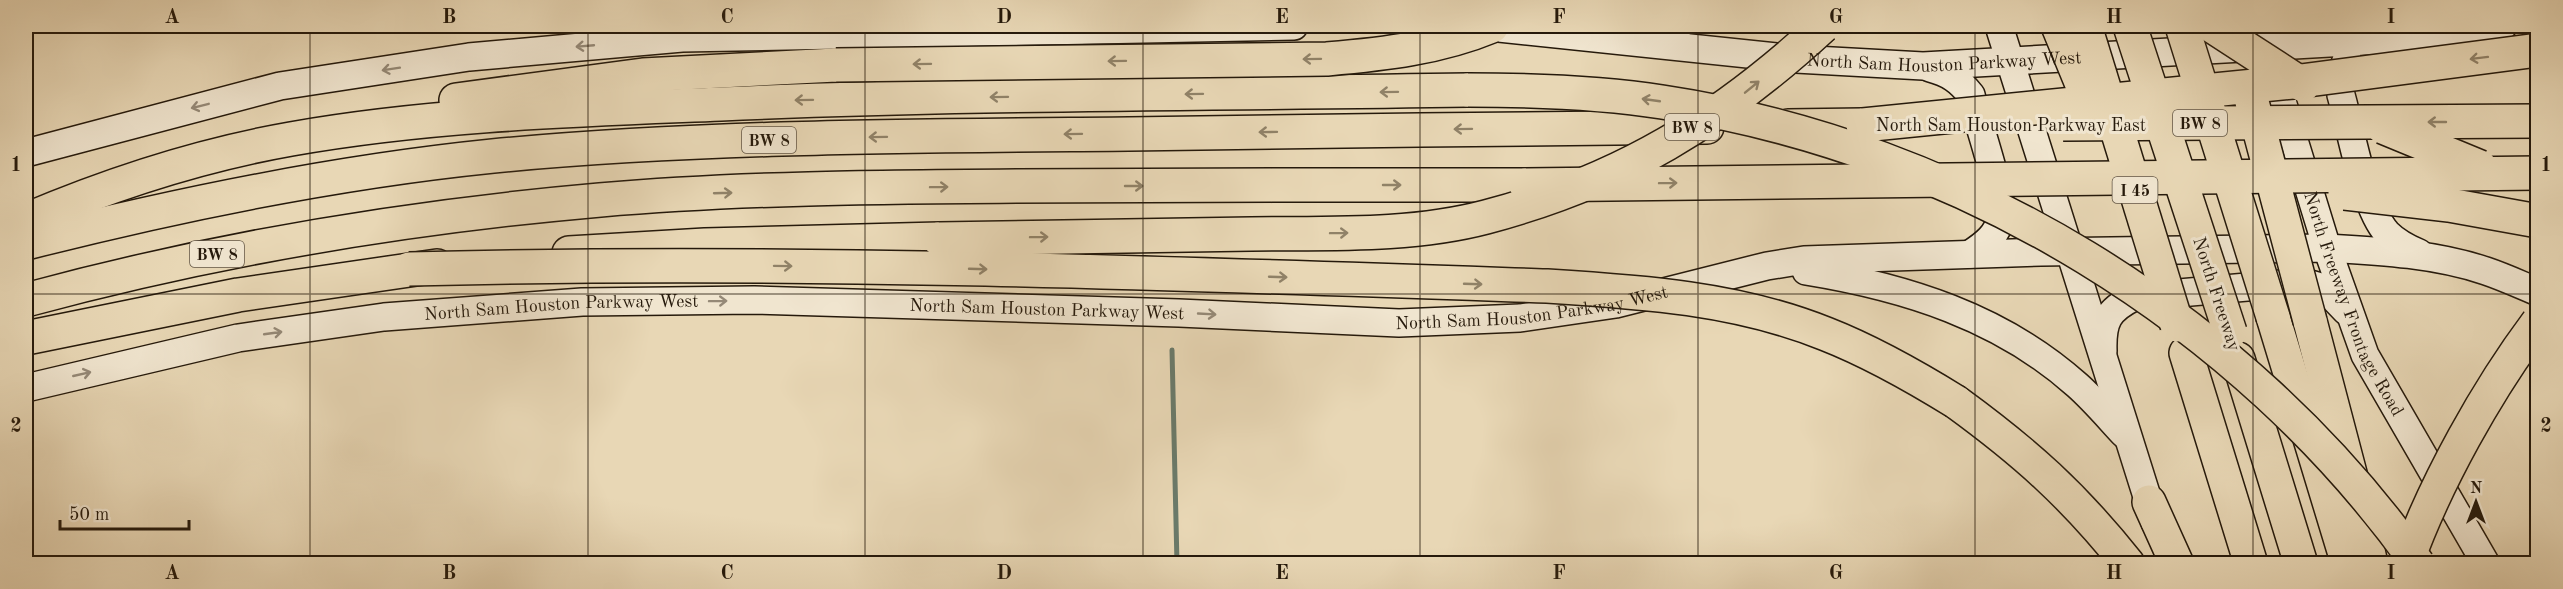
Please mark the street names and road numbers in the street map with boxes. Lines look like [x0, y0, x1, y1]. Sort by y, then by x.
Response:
street label: North Sam Houston Parkway West [1806, 49, 2082, 76]
road number: BW 8 [2173, 110, 2227, 136]
road number: BW 8 [1665, 114, 1719, 140]
street label: North Sam Houston Parkway East [1876, 117, 2146, 135]
road number: BW 8 [742, 127, 796, 153]
road number: I 45 [2112, 177, 2158, 203]
street label: North Freeway Frontage Road [2300, 190, 2406, 419]
street label: North Freeway [2189, 235, 2243, 354]
road number: BW 8 [190, 241, 244, 267]
street label: North Sam Houston Parkway West [1395, 283, 1670, 333]
street label: North Sam Houston Parkway West [423, 293, 699, 324]
street label: North Sam Houston Parkway West [909, 297, 1185, 323]

